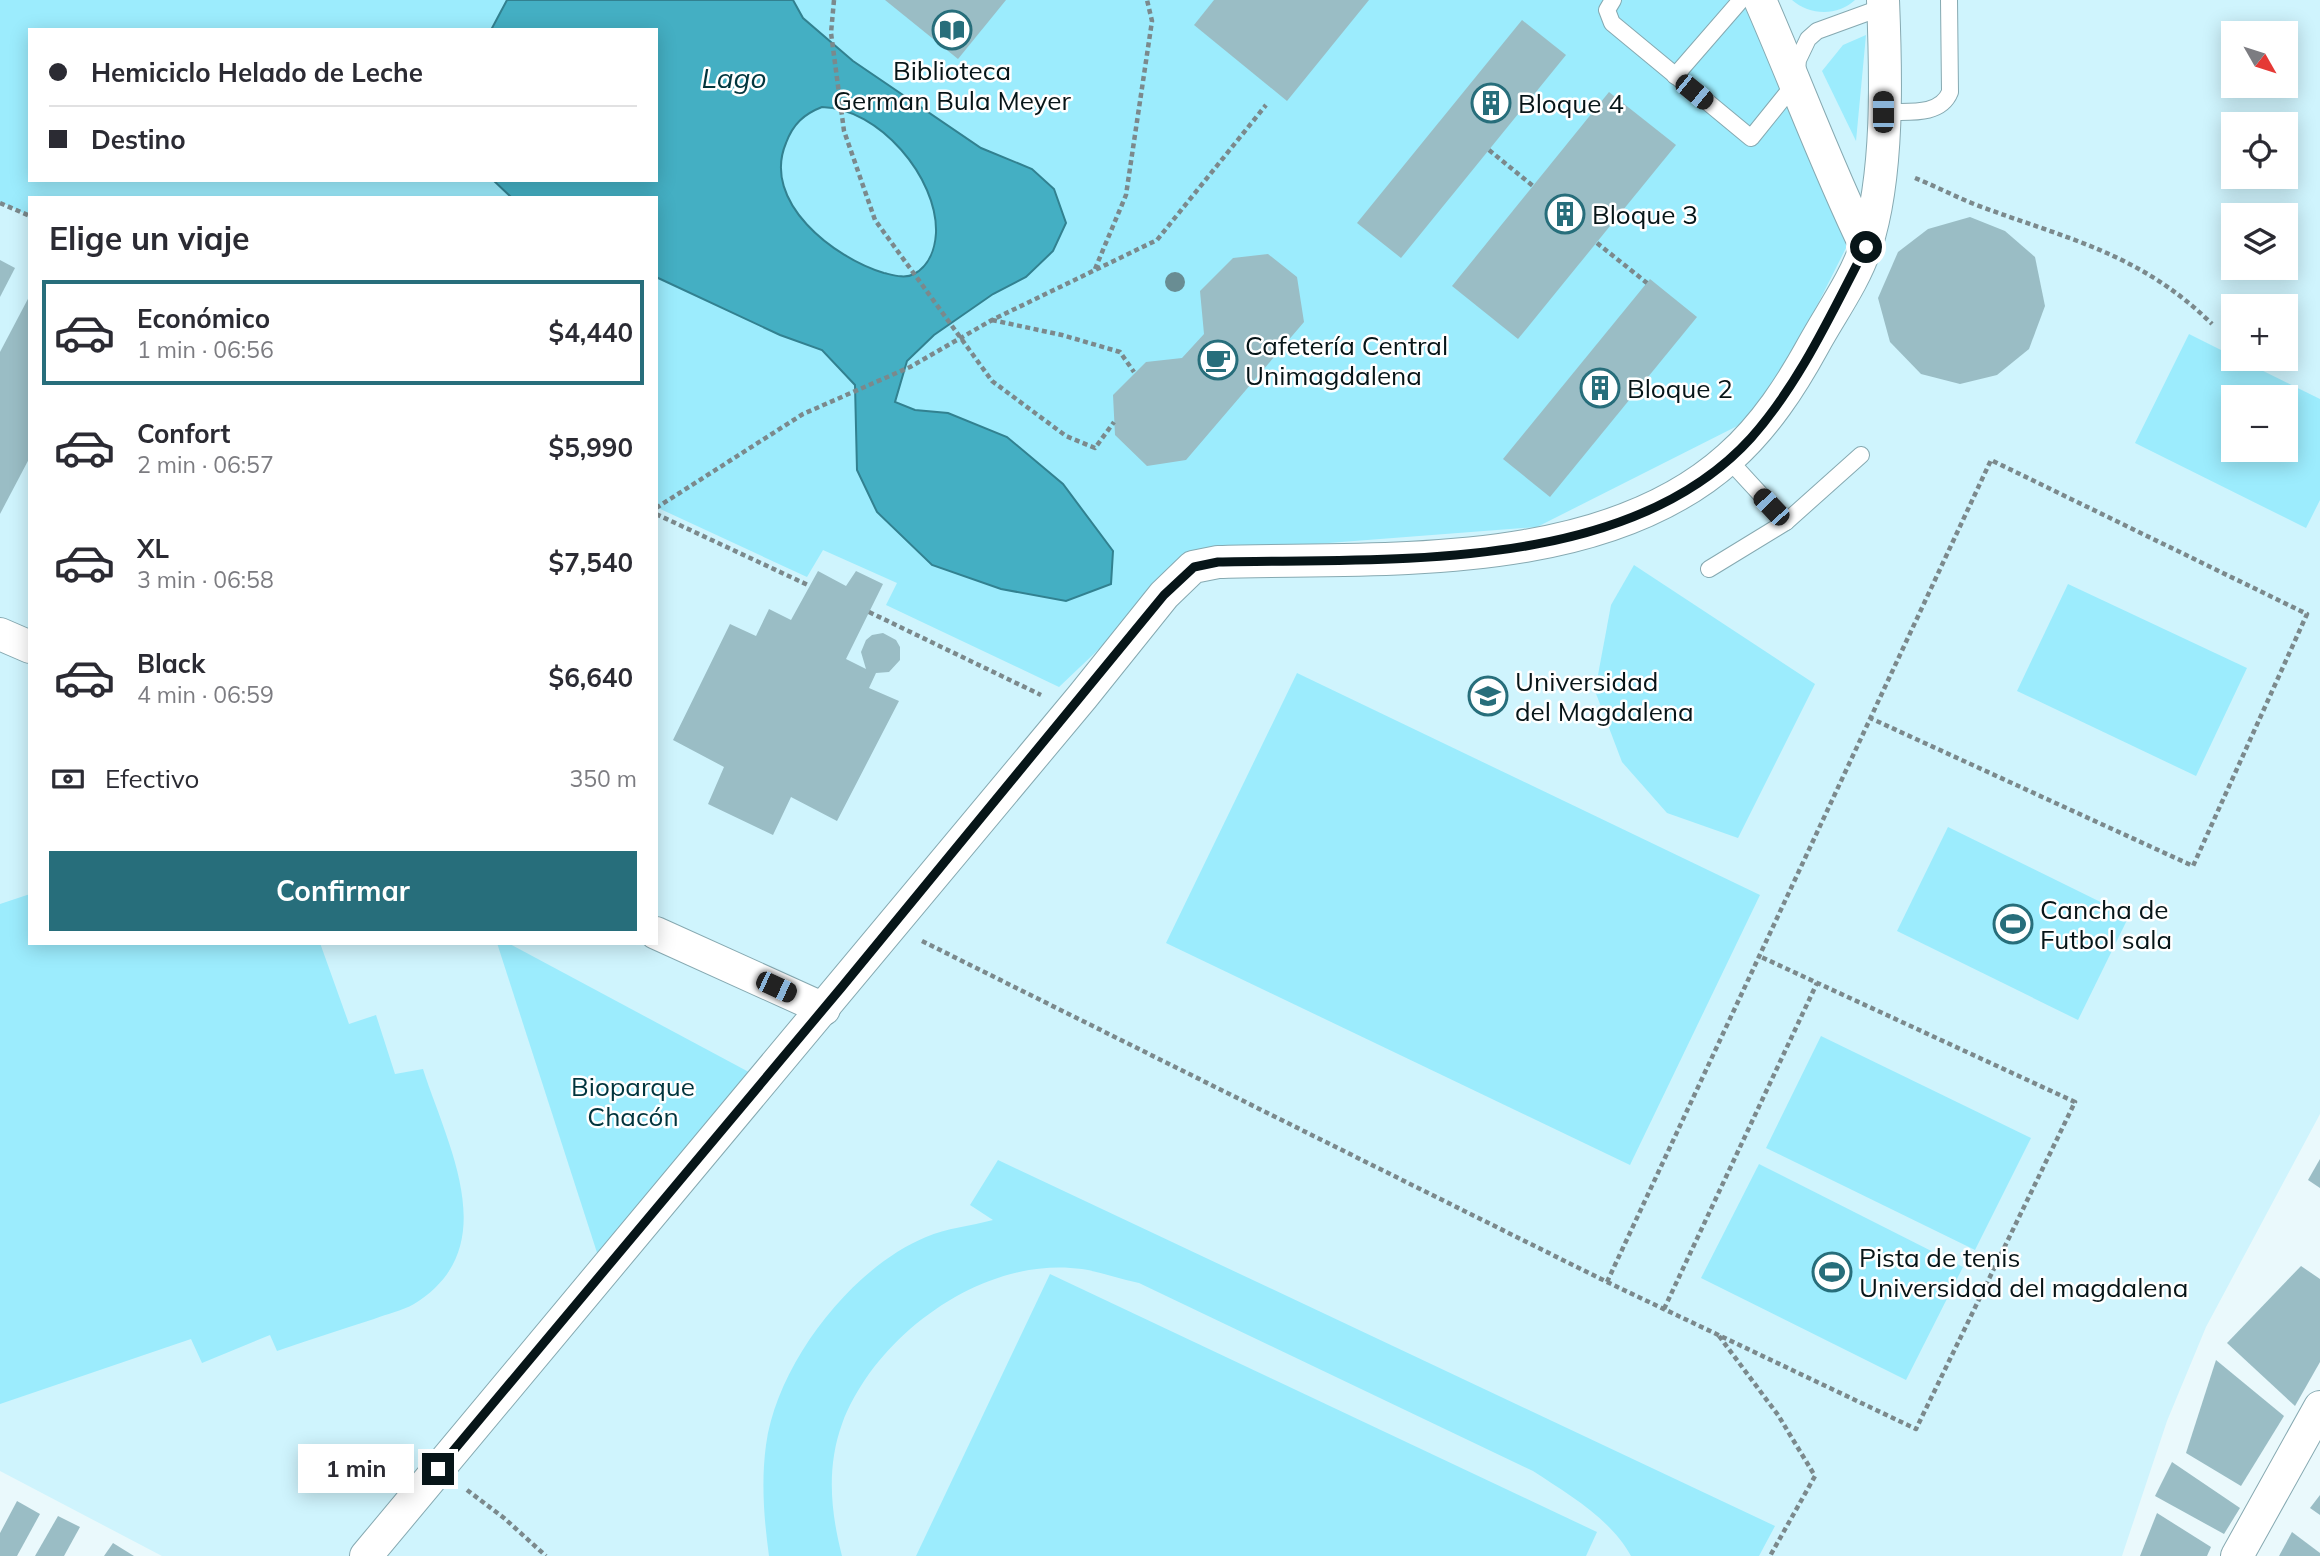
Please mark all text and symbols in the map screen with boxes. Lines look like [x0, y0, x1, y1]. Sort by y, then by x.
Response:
library icon: Biblioteca German Bula Meyer [931, 9, 973, 51]
north arrow [2221, 21, 2298, 98]
map controls [2221, 21, 2298, 462]
place label: Biblioteca German Bula Meyer [833, 54, 1071, 117]
text: Hemiciclo Helado de Leche [91, 56, 423, 89]
water label: Lago [702, 60, 766, 95]
car [1672, 71, 1717, 113]
building icon: Bloque 4 [1470, 82, 1512, 124]
place label: Bloque 4 [1518, 87, 1624, 120]
car [1873, 91, 1894, 133]
button: locate [2221, 112, 2298, 189]
text: Destino [91, 123, 186, 156]
building icon: Bloque 3 [1544, 193, 1586, 235]
place label: Bloque 3 [1592, 198, 1698, 231]
button: layers [2221, 203, 2298, 280]
text: Elige un viaje [49, 218, 250, 258]
route start [1850, 231, 1882, 263]
button: + [2221, 294, 2298, 371]
icon: car [53, 301, 116, 364]
text: Económico [137, 302, 270, 335]
text: $4,440 [549, 316, 633, 349]
place label: Cafetería Central Unimagdalena [1245, 329, 1448, 392]
text: 1 min · 06:56 [137, 335, 274, 364]
cafe icon: Cafetería Central Unimagdalena [1197, 339, 1239, 381]
building icon: Bloque 2 [1579, 367, 1621, 409]
place label: Bloque 2 [1627, 372, 1733, 405]
button: − [2221, 385, 2298, 462]
icon: car [53, 416, 116, 479]
text: Confort [137, 417, 230, 450]
text: $5,990 [549, 431, 633, 464]
text: 2 min · 06:57 [137, 450, 274, 479]
car [1749, 484, 1794, 530]
icon: car [53, 531, 116, 594]
text: XL [137, 532, 169, 565]
text: $7,540 [549, 546, 633, 579]
text: 3 min · 06:58 [137, 565, 274, 594]
icon: car [53, 646, 116, 709]
text: Black [137, 647, 205, 680]
text: $6,640 [549, 661, 633, 694]
place label: Universidad del Magdalena [1515, 665, 1694, 728]
school or university icon: Universidad del Magdalena [1467, 675, 1509, 717]
text: 4 min · 06:59 [137, 680, 274, 709]
icon: cash [49, 760, 87, 798]
text: Efectivo [105, 762, 199, 795]
text: 350 m [569, 764, 637, 793]
button: Confirmar [49, 851, 637, 931]
place label: Cancha de Futbol sala [2040, 893, 2172, 956]
sports icon: Cancha de Futbol sala [1992, 903, 2034, 945]
car [753, 969, 800, 1005]
park label: Bioparque Chacón [571, 1070, 695, 1133]
place label: Pista de tenis Universidad del magdalena [1859, 1241, 2188, 1304]
sports icon: Pista de tenis Universidad del magdalena [1811, 1251, 1853, 1293]
callout: 1 min [298, 1444, 414, 1494]
route end [422, 1453, 454, 1485]
text: 1 min [326, 1454, 386, 1483]

